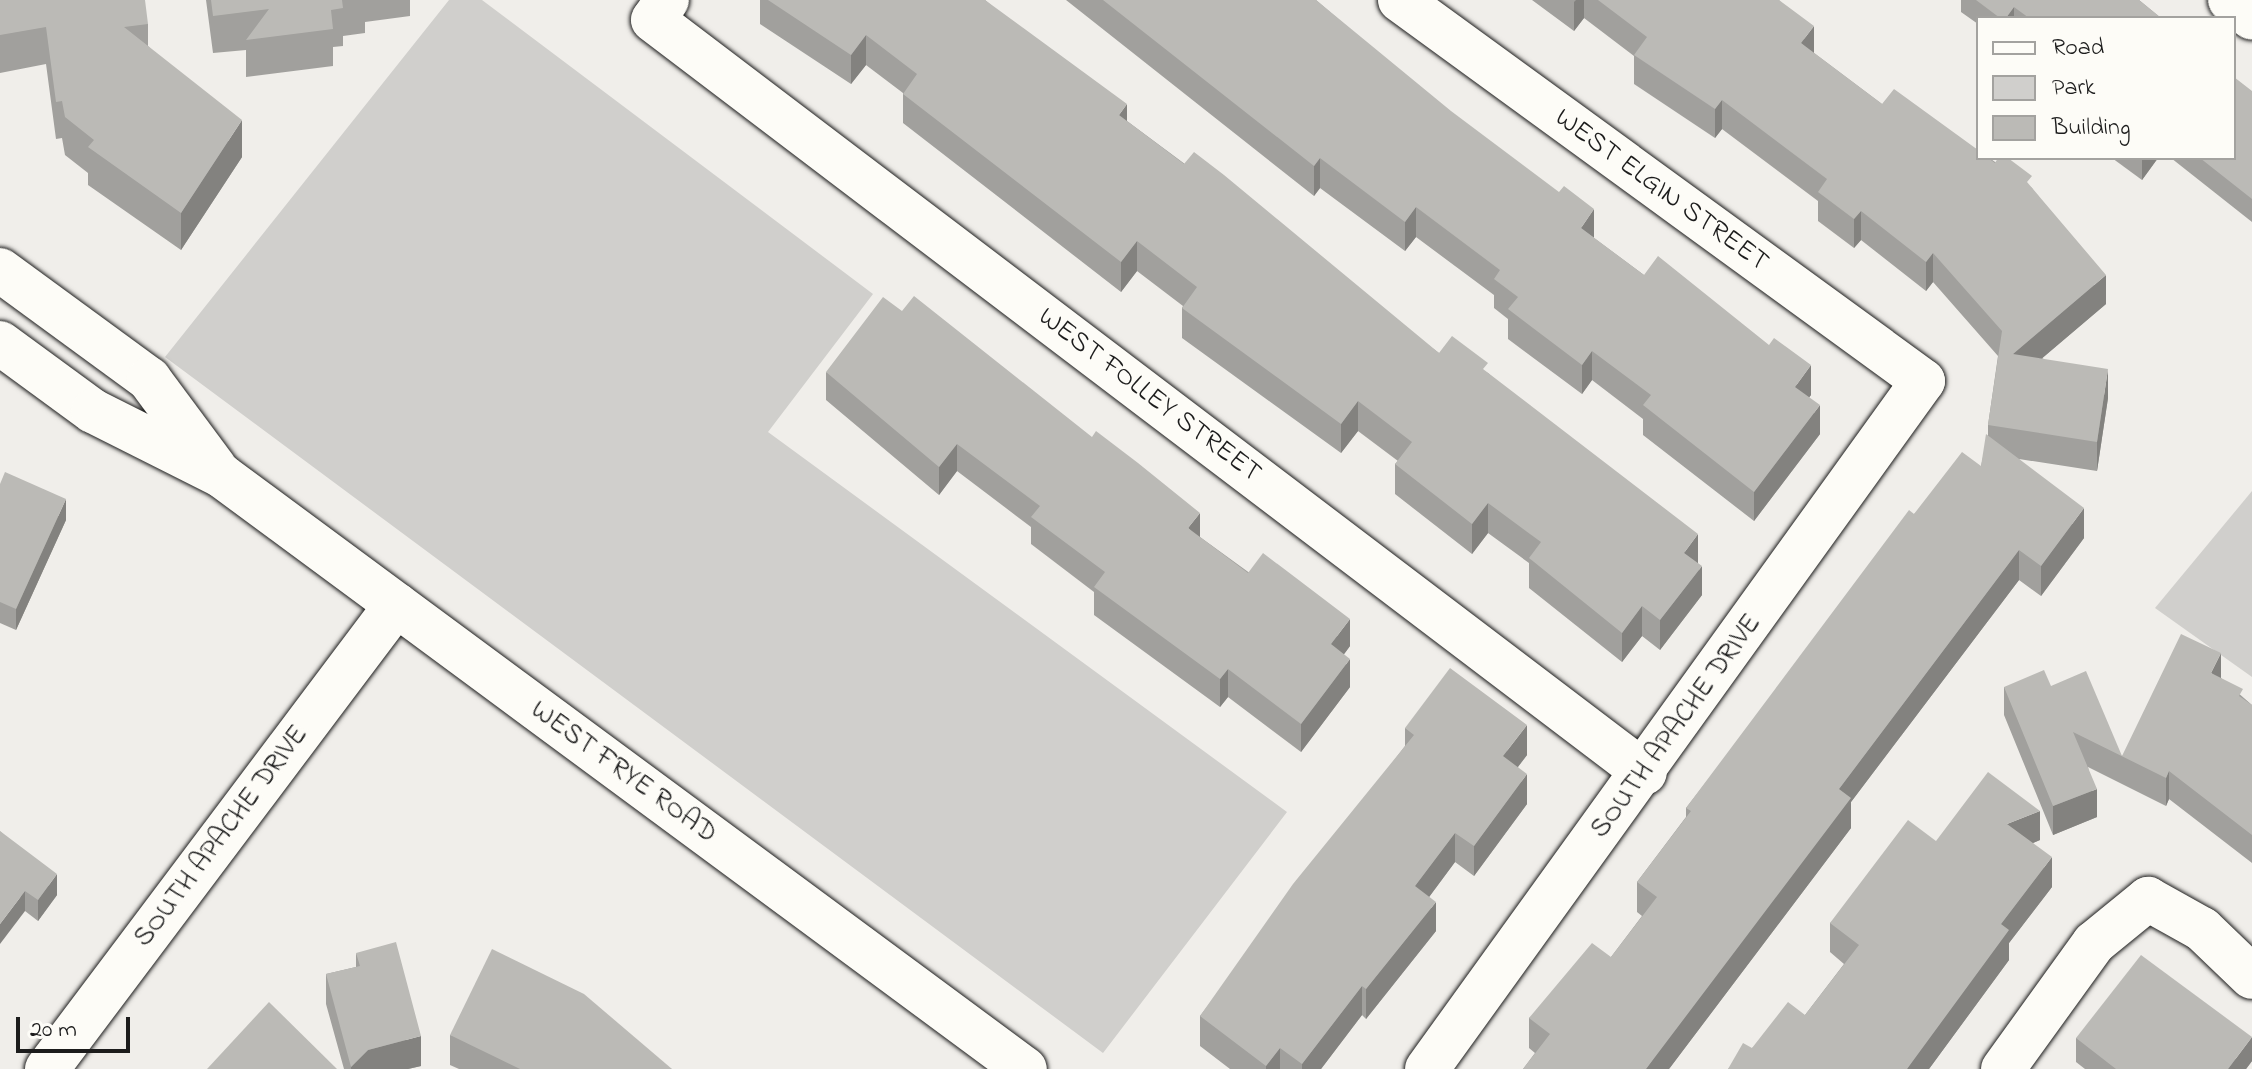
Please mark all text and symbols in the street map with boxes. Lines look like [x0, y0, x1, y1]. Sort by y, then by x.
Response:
legend [1976, 16, 2236, 160]
text: Road [2052, 31, 2104, 66]
text: Park [2052, 71, 2095, 106]
street label: WEST ELGIN STREET [1547, 102, 1775, 280]
text: Building [2052, 111, 2131, 146]
street label: WEST FOLLEY STREET [1031, 301, 1267, 491]
street label: SOUTH APACHE DRIVE [1584, 608, 1770, 846]
street label: WEST FRYE ROAD [523, 694, 723, 852]
street label: SOUTH APACHE DRIVE [128, 719, 316, 955]
scale bar [20, 1001, 134, 1051]
text: 20 m [30, 1013, 77, 1048]

